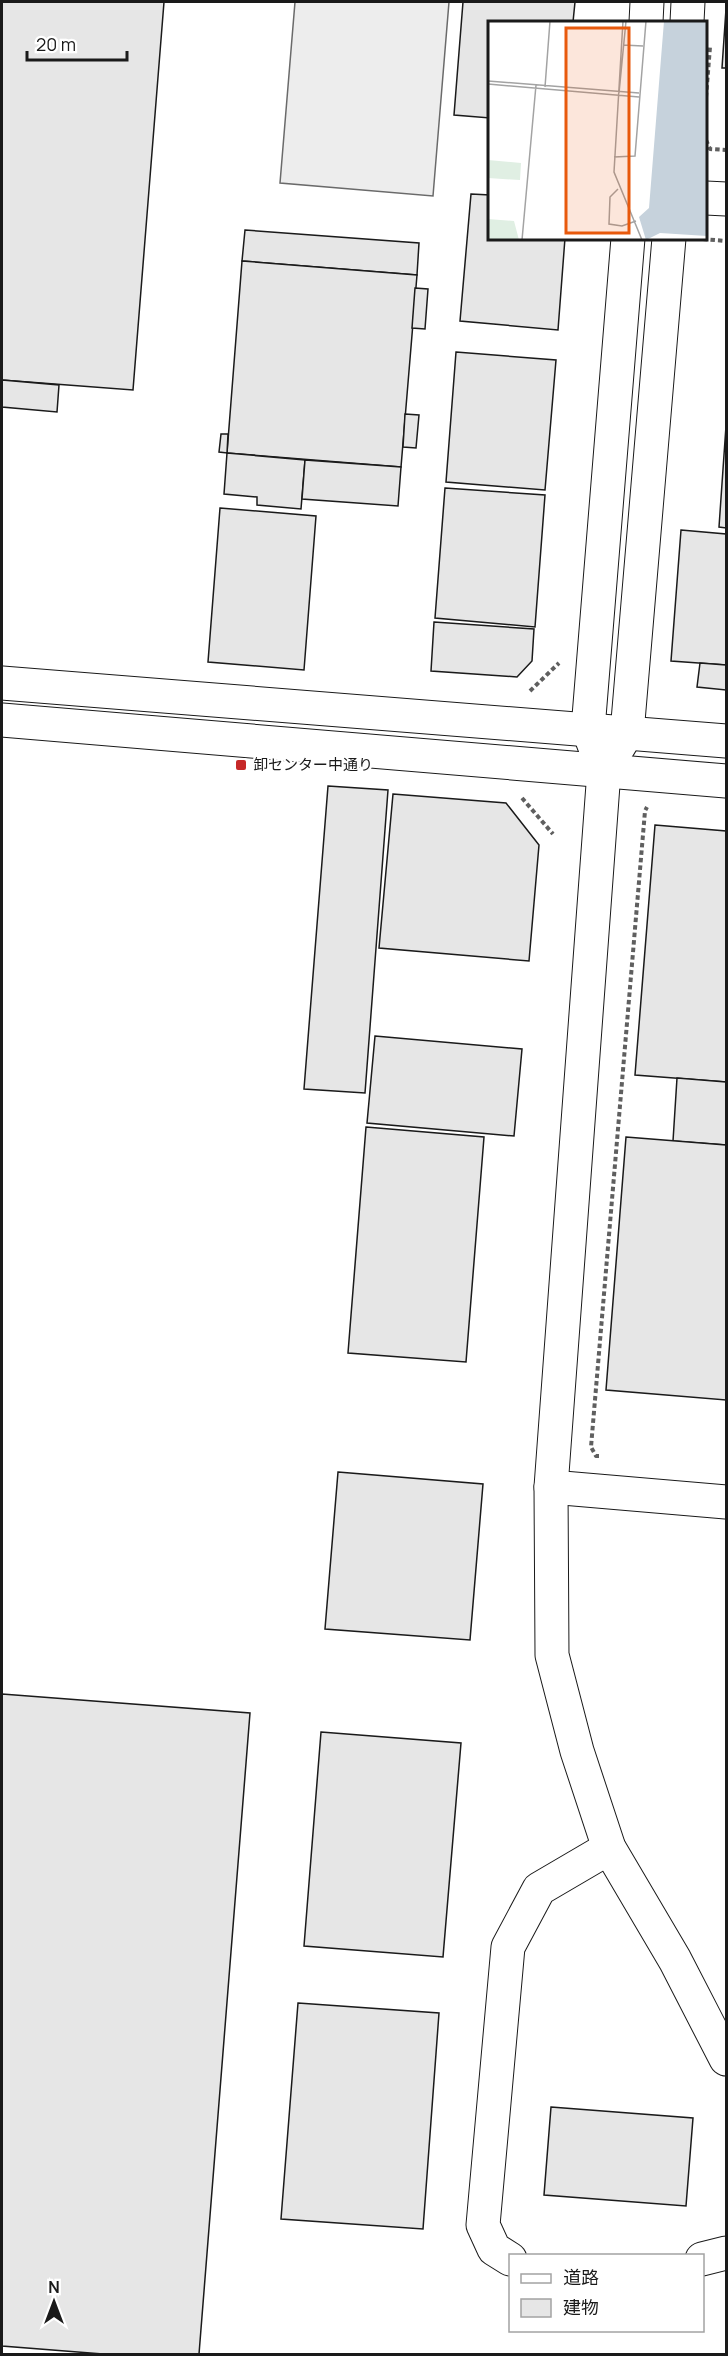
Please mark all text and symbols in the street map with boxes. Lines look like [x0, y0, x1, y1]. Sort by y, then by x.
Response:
inset map [488, 21, 707, 240]
scale bar [27, 24, 128, 62]
text: 20 m [36, 32, 76, 56]
place label: 卸センター中通り [253, 754, 373, 775]
marker: 卸センター中通り [234, 758, 248, 772]
legend [509, 2254, 704, 2332]
text: 道路 [563, 2265, 599, 2289]
north arrow [24, 2272, 84, 2332]
text: N [48, 2276, 60, 2298]
text: 建物 [563, 2295, 599, 2319]

